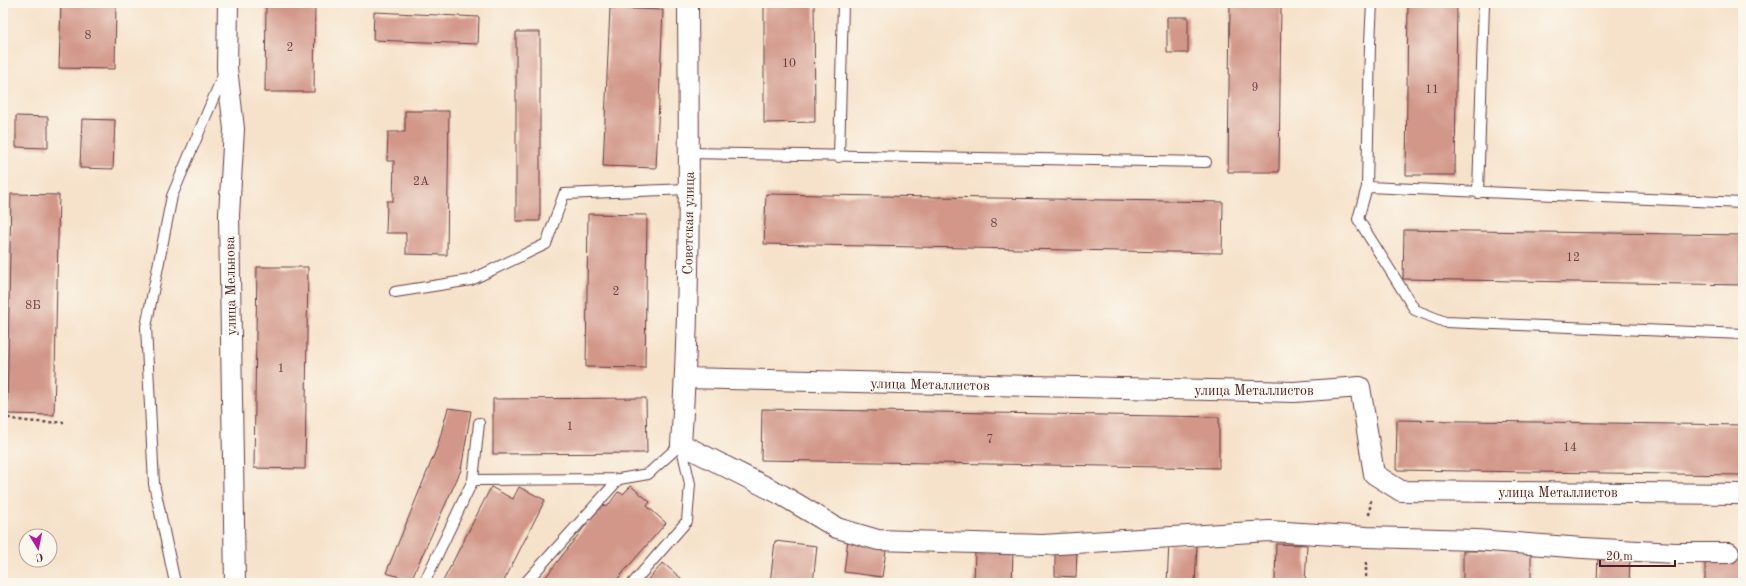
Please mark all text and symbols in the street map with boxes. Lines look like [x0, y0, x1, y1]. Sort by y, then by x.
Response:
house number: 8 [85, 30, 92, 42]
house number: 2 [287, 42, 293, 54]
house number: 10 [782, 58, 796, 70]
house number: 9 [1252, 82, 1258, 94]
house number: 11 [1425, 84, 1439, 96]
street label: Советская улица [681, 171, 697, 275]
house number: 2А [413, 176, 429, 188]
house number: 8 [991, 218, 998, 230]
street label: улица Мельнова [223, 236, 239, 336]
house number: 12 [1566, 252, 1580, 264]
house number: 2 [613, 286, 619, 298]
house number: 8Б [25, 300, 41, 312]
house number: 1 [278, 363, 284, 375]
street label: улица Металлистов [870, 377, 990, 393]
street label: улица Металлистов [1194, 384, 1314, 398]
house number: 1 [567, 421, 573, 433]
house number: 7 [987, 434, 993, 446]
house number: 14 [1563, 442, 1577, 454]
street label: улица Металлистов [1498, 486, 1618, 500]
north arrow [18, 528, 58, 568]
scale bar [1600, 542, 1675, 568]
text: С [35, 550, 44, 562]
text: 20 m [1606, 551, 1633, 563]

